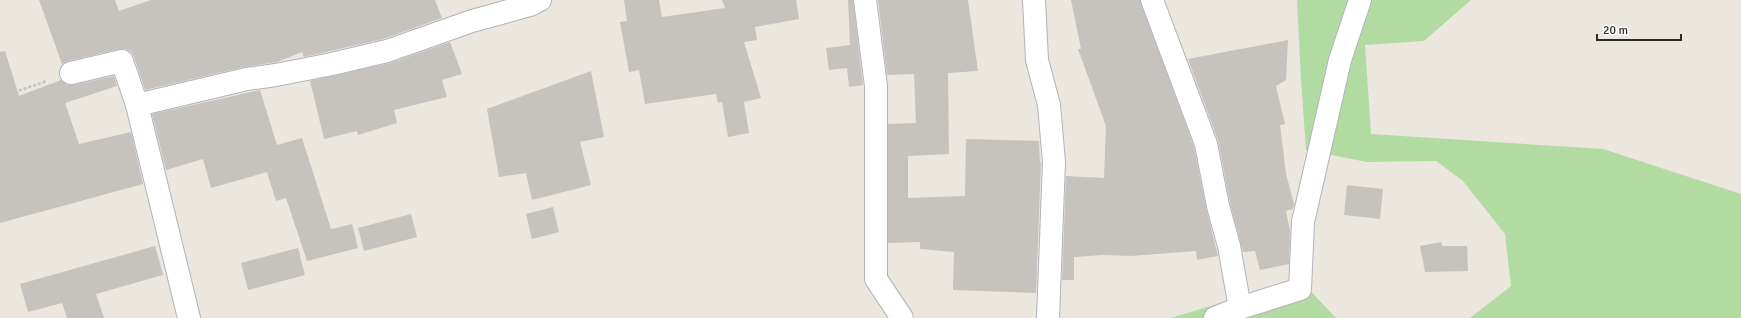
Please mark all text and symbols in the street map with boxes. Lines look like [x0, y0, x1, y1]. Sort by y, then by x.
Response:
scale bar [1597, 16, 1681, 42]
text: 20 m [1603, 23, 1628, 38]

